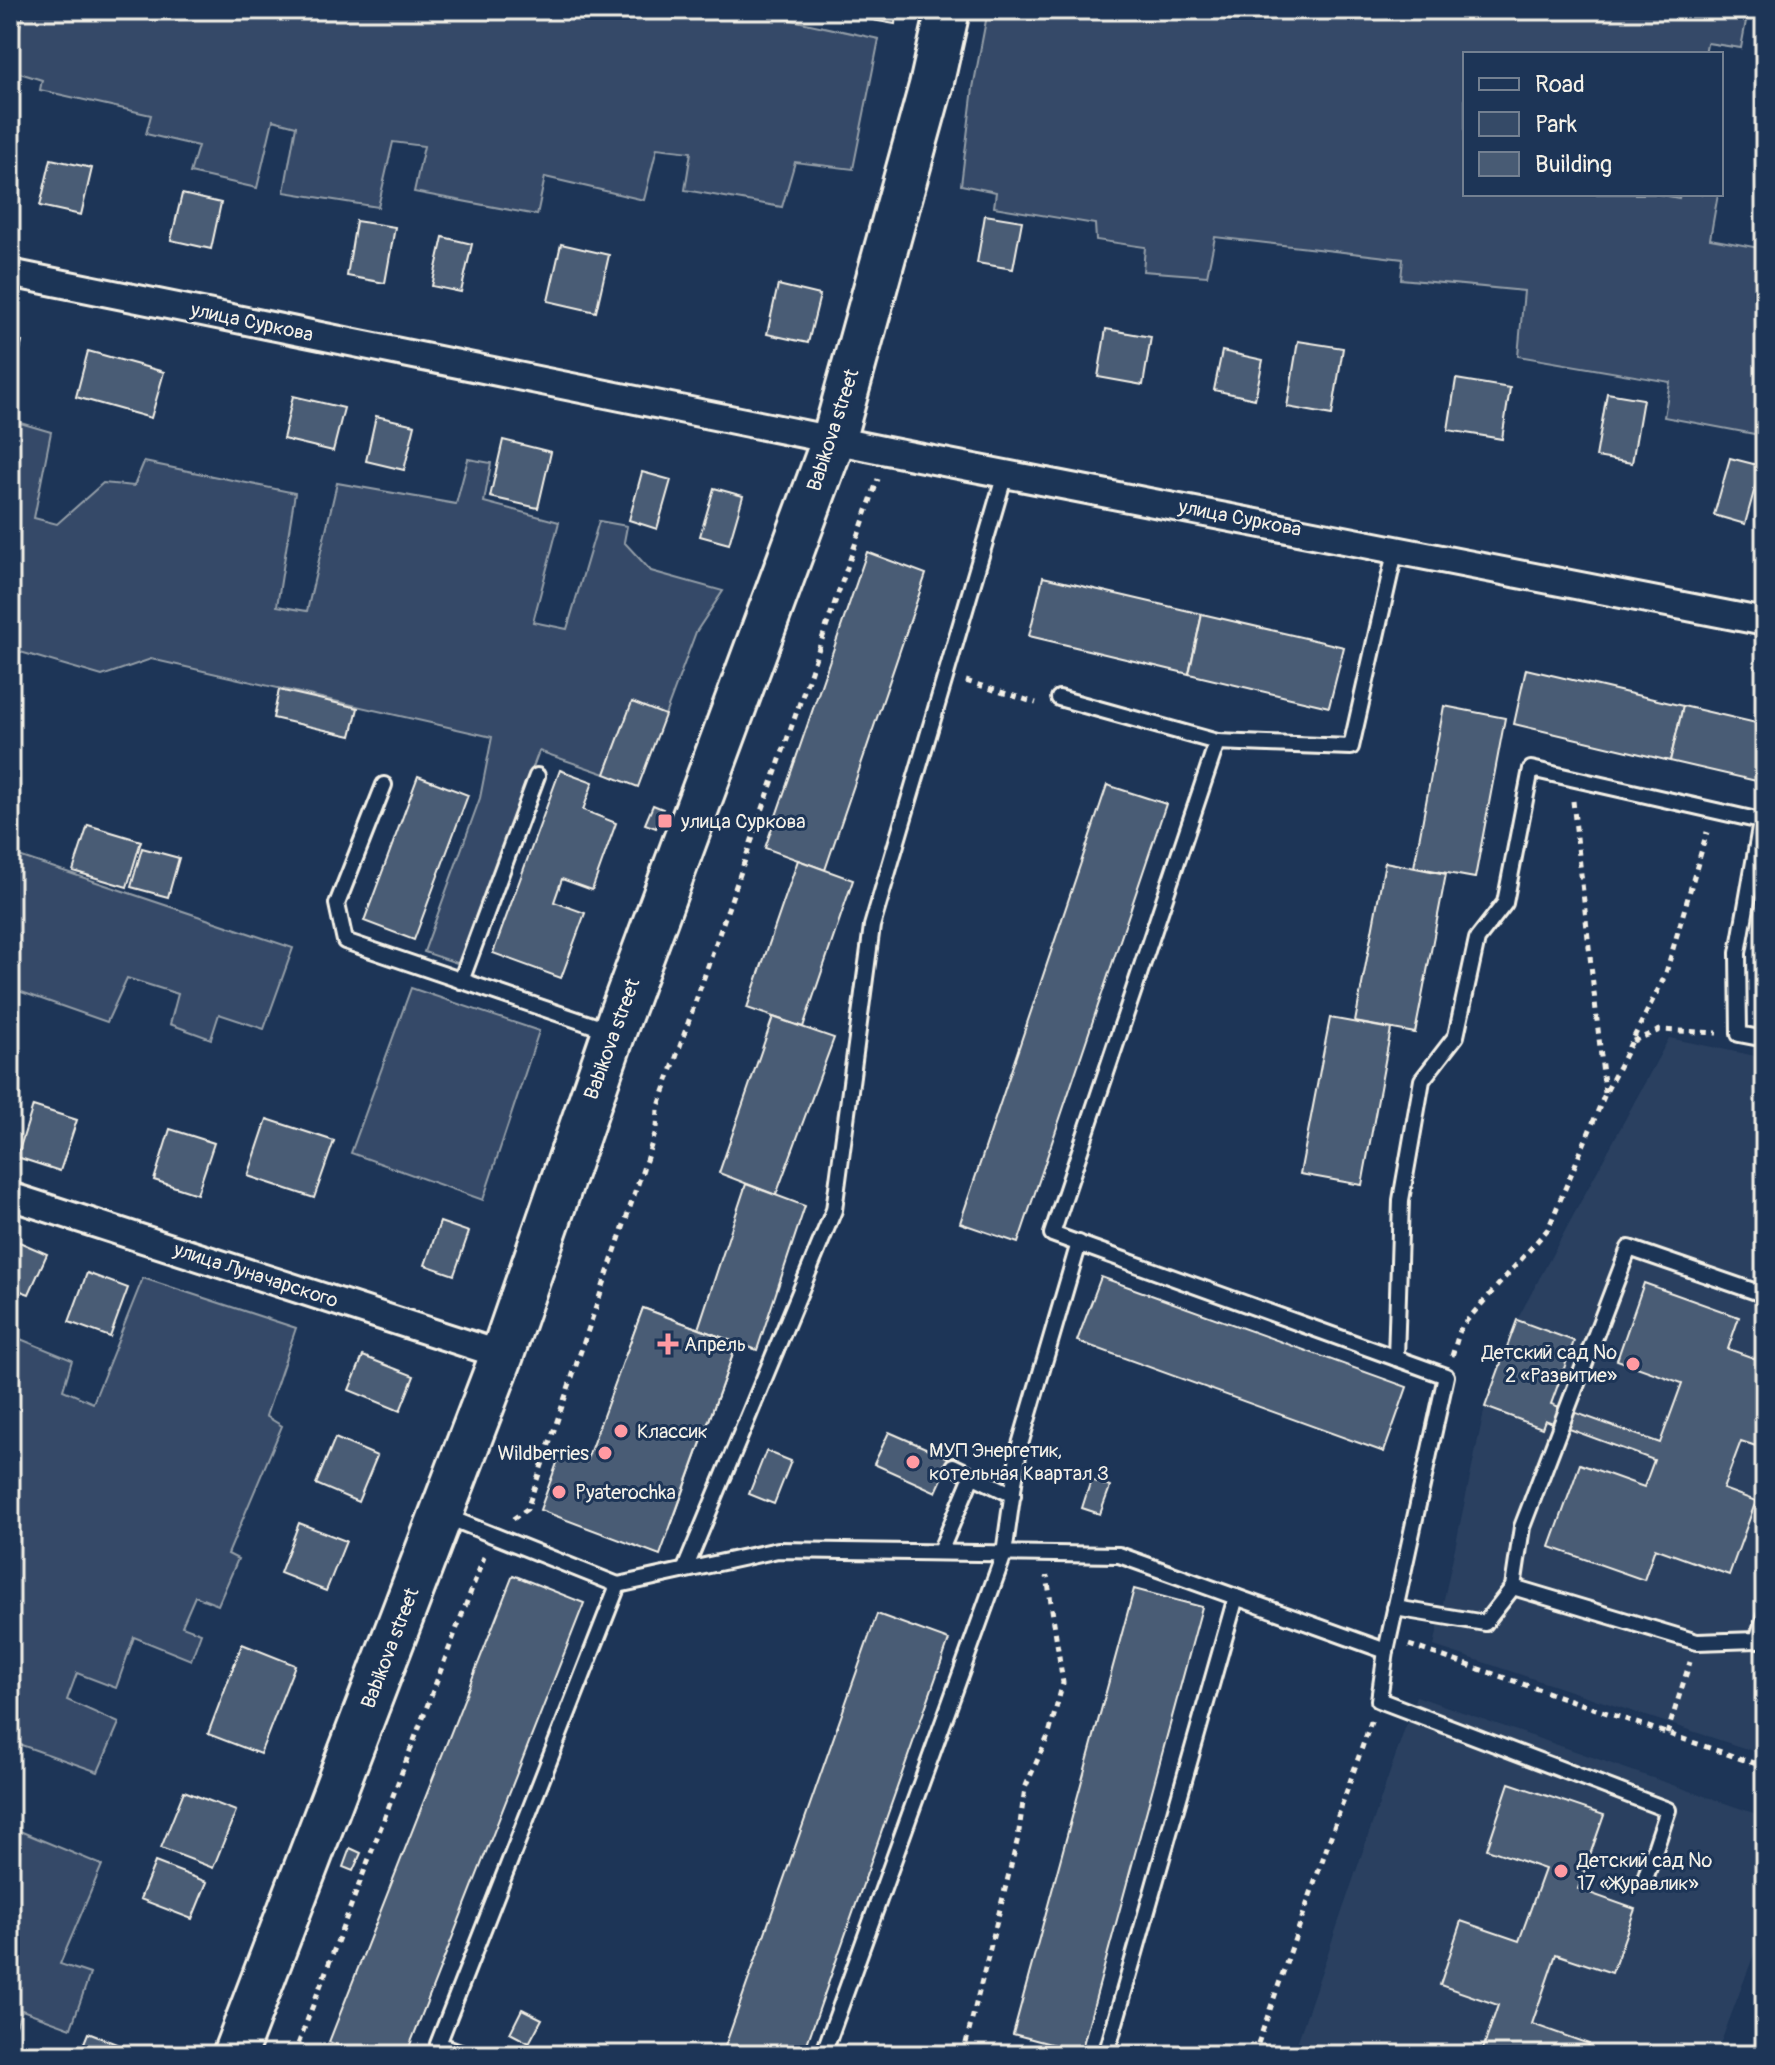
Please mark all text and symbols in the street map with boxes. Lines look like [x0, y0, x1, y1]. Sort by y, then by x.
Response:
legend [1463, 52, 1723, 196]
text: Road [1535, 70, 1585, 99]
text: Park [1535, 110, 1577, 139]
text: Building [1535, 150, 1612, 179]
street label: улица Суркова [187, 297, 316, 347]
street label: Babikova street [801, 365, 865, 494]
street label: улица Суркова [1175, 494, 1304, 542]
place label: улица Суркова [680, 809, 806, 834]
marker: улица Суркова [656, 812, 674, 830]
street label: Babikova street [578, 974, 646, 1103]
street label: улица Луначарского [170, 1236, 342, 1313]
place label: Апрель [684, 1332, 746, 1357]
marker: Апрель [659, 1335, 677, 1353]
place label: Детский сад № 2 «Развитие» [1481, 1340, 1617, 1388]
marker: Детский сад № 2 «Развитие» [1624, 1355, 1642, 1373]
place label: Классик [637, 1419, 708, 1444]
marker: Классик [612, 1422, 630, 1440]
place label: МУП Энергетик, котельная Квартал З [929, 1438, 1109, 1486]
place label: Wildberries [497, 1441, 589, 1466]
marker: Wildberries [596, 1444, 614, 1462]
marker: МУП Энергетик, котельная Квартал З [904, 1453, 922, 1471]
place label: Pyaterochka [575, 1480, 676, 1505]
marker: Pyaterochka [550, 1483, 568, 1501]
street label: Babikova street [356, 1583, 425, 1712]
place label: Детский сад № 17 «Журавлик» [1576, 1848, 1712, 1896]
marker: Детский сад № 17 «Журавлик» [1552, 1862, 1570, 1880]

